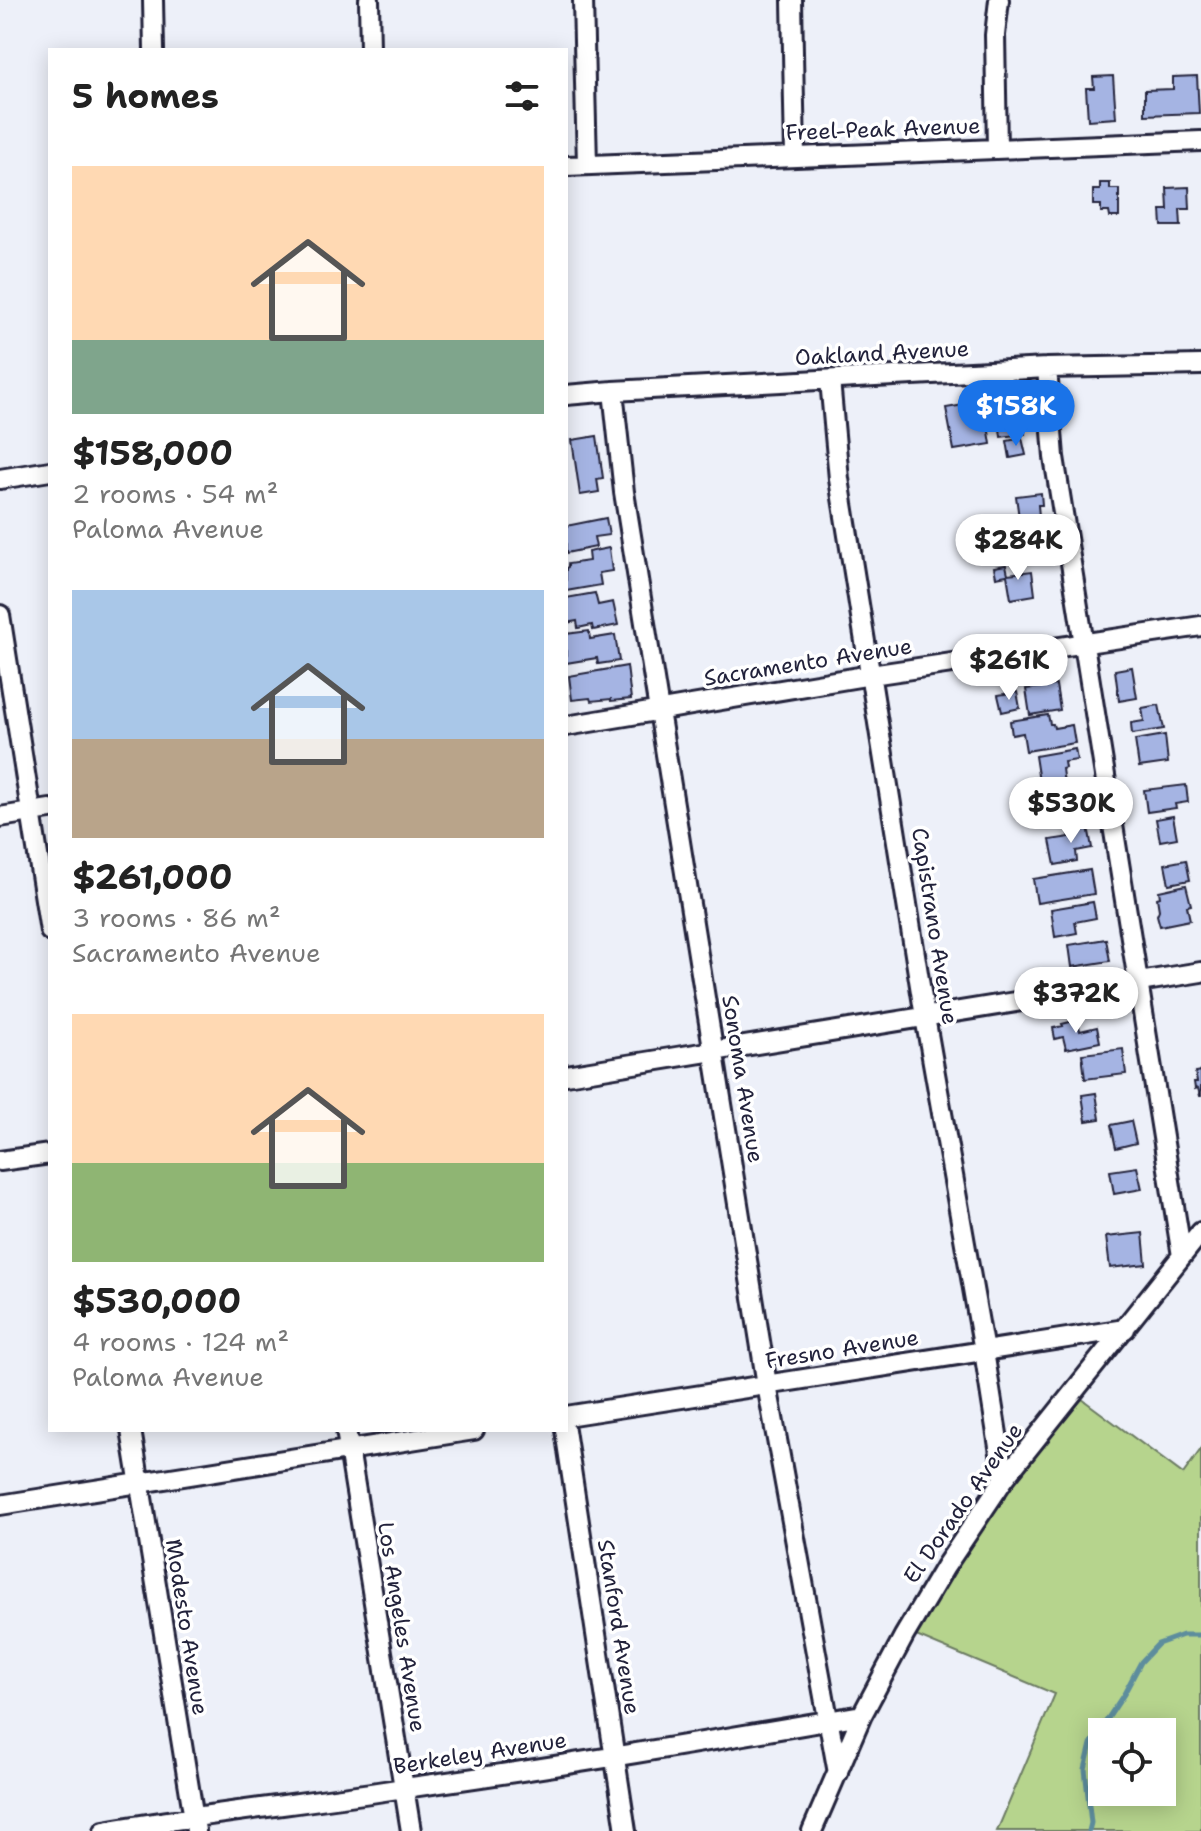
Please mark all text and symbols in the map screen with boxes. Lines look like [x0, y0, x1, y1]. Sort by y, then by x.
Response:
text: 5 homes [72, 73, 219, 119]
icon: filters [500, 74, 544, 118]
street label: Freel-Peak Avenue [785, 111, 981, 147]
icon: home [236, 218, 380, 362]
street label: Oakland Avenue [794, 334, 970, 372]
pin: $158K [960, 380, 1072, 448]
text: $158K [976, 388, 1056, 423]
text: $158,000 [72, 430, 233, 476]
text: 2 rooms · 54 m² [72, 476, 278, 511]
text: Paloma Avenue [72, 511, 264, 546]
pin: $284K [962, 514, 1074, 582]
text: $284K [973, 522, 1063, 557]
street label: Sacramento Avenue [702, 631, 914, 693]
pin: $261K [953, 634, 1065, 702]
icon: home [236, 642, 380, 786]
text: $261K [969, 642, 1049, 677]
pin: $530K [1015, 777, 1127, 845]
text: $530K [1027, 785, 1115, 820]
street label: Capistrano Avenue [905, 825, 965, 1027]
text: $261,000 [72, 854, 232, 900]
text: 3 rooms · 86 m² [72, 900, 281, 935]
text: Sacramento Avenue [72, 935, 321, 970]
pin: $372K [1020, 967, 1132, 1035]
text: $372K [1032, 975, 1120, 1010]
street label: Sonoma Avenue [715, 993, 771, 1165]
icon: home [236, 1066, 380, 1210]
text: $530,000 [72, 1278, 241, 1324]
street label: Fresno Avenue [763, 1323, 921, 1375]
text: 4 rooms · 124 m² [72, 1324, 289, 1359]
text: Paloma Avenue [72, 1359, 264, 1394]
street label: El Dorado Avenue [897, 1417, 1029, 1589]
street label: Los Angeles Avenue [371, 1520, 433, 1734]
street label: Modesto Avenue [159, 1537, 215, 1717]
street label: Stanford Avenue [591, 1537, 647, 1717]
map controls [1088, 1718, 1176, 1806]
button: locate [1088, 1718, 1176, 1806]
street label: Berkeley Avenue [391, 1725, 569, 1781]

